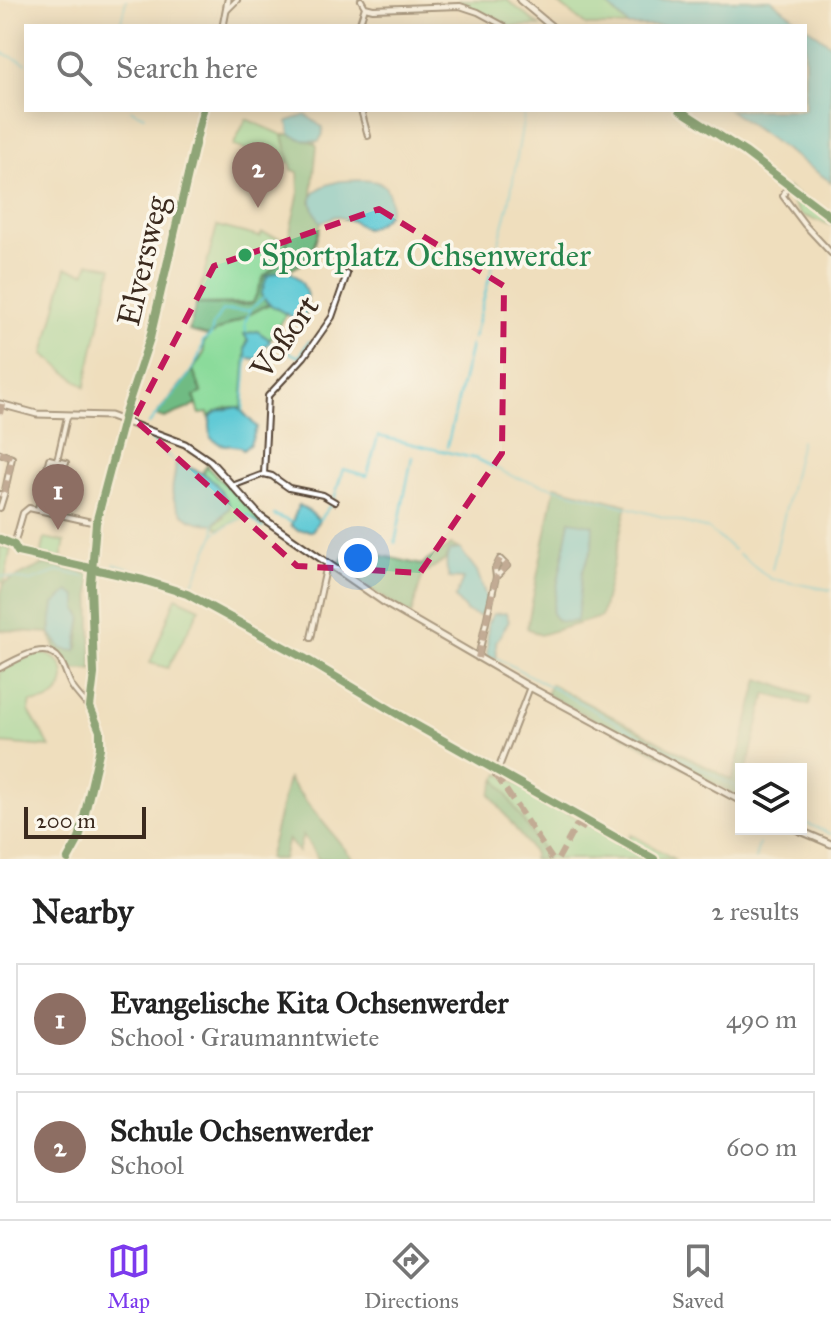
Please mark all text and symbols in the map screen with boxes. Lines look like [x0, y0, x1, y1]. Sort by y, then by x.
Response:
search box [24, 24, 807, 112]
icon: search [52, 46, 96, 90]
text: Search here [116, 50, 258, 86]
pin: 2 [232, 142, 284, 208]
street label: Elversweg [109, 191, 177, 330]
place label: Sportplatz Ochsenwerder [261, 236, 591, 275]
marker: Sportplatz Ochsenwerder [236, 246, 254, 264]
street label: Voßort [242, 288, 328, 387]
pin: 1 [32, 464, 84, 530]
your location [338, 538, 378, 578]
map controls [735, 763, 807, 835]
button: layers [735, 763, 807, 835]
scale bar [24, 803, 146, 839]
text: 200 m [36, 807, 96, 834]
text: Nearby [32, 891, 134, 932]
text: 2 results [711, 895, 799, 927]
text: Evangelische Kita Ochsenwerder [110, 985, 509, 1021]
text: 1 [55, 1003, 65, 1035]
text: 490 m [726, 1003, 797, 1035]
text: School · Graumanntwiete [110, 1021, 379, 1053]
text: Schule Ochsenwerder [110, 1113, 373, 1149]
text: 2 [54, 1131, 66, 1163]
text: 600 m [726, 1131, 797, 1163]
text: School [110, 1149, 184, 1181]
tab: Map [107, 1239, 151, 1314]
tab: Directions [364, 1239, 459, 1314]
tab: Saved [672, 1239, 724, 1314]

